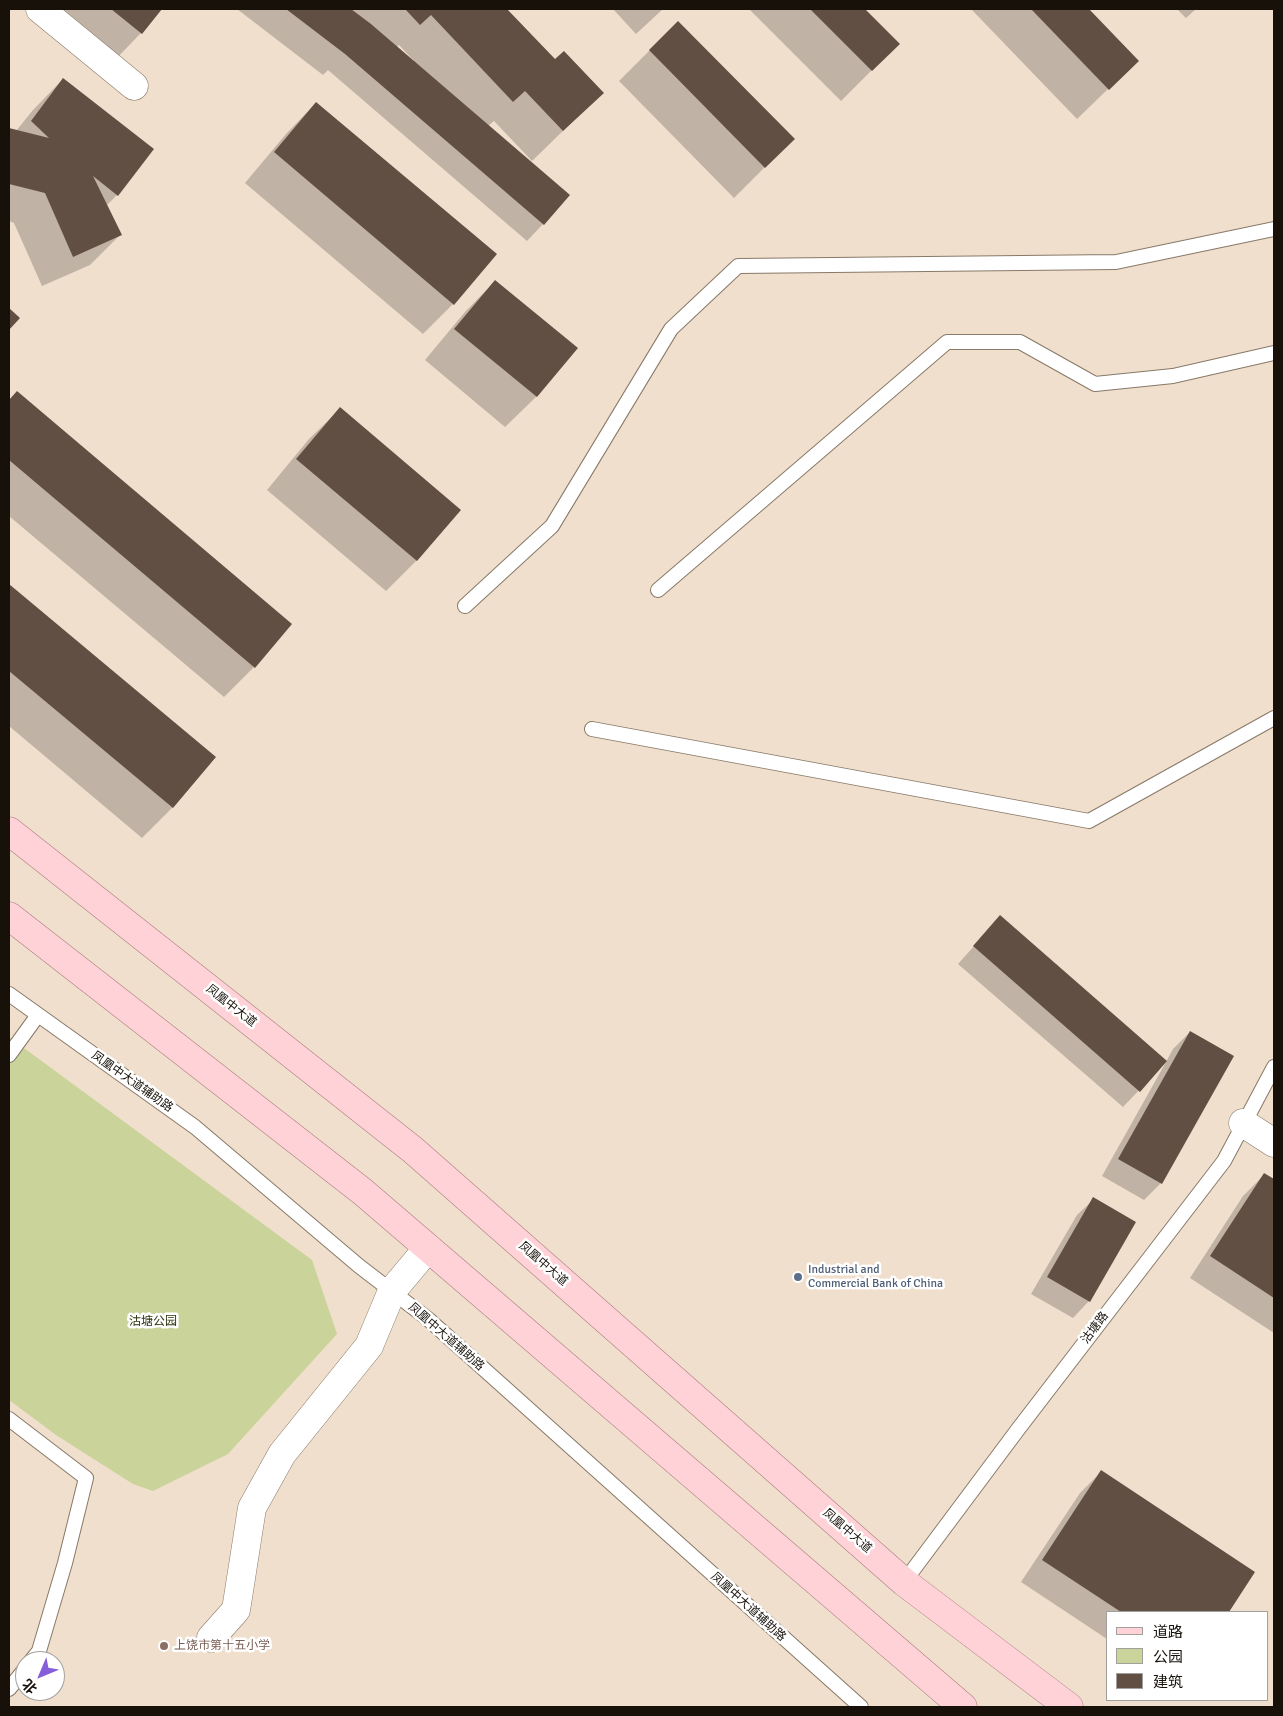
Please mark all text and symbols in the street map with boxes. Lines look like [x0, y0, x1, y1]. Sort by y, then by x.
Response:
street label: 凤凰中大道 [203, 982, 259, 1030]
street label: 凤凰中大道辅助路 [89, 1049, 175, 1115]
street label: 凤凰中大道 [516, 1239, 570, 1289]
place label: Industrial and Commercial Bank of China [808, 1263, 943, 1291]
marker: Industrial and Commercial Bank of China [792, 1271, 804, 1283]
street label: 凤凰中大道辅助路 [405, 1300, 487, 1374]
street label: 沽塘路 [1078, 1309, 1112, 1347]
park label: 沽塘公园 [129, 1315, 177, 1329]
street label: 凤凰中大道 [820, 1506, 874, 1556]
street label: 凤凰中大道辅助路 [708, 1570, 788, 1644]
legend [1106, 1611, 1268, 1701]
text: 道路 [1153, 1623, 1183, 1641]
place label: 上饶市第十五小学 [174, 1639, 270, 1653]
marker: 上饶市第十五小学 [158, 1640, 170, 1652]
text: 公园 [1153, 1648, 1183, 1666]
north arrow [15, 1651, 65, 1701]
text: 建筑 [1153, 1673, 1183, 1691]
text: 北 [19, 1675, 41, 1697]

